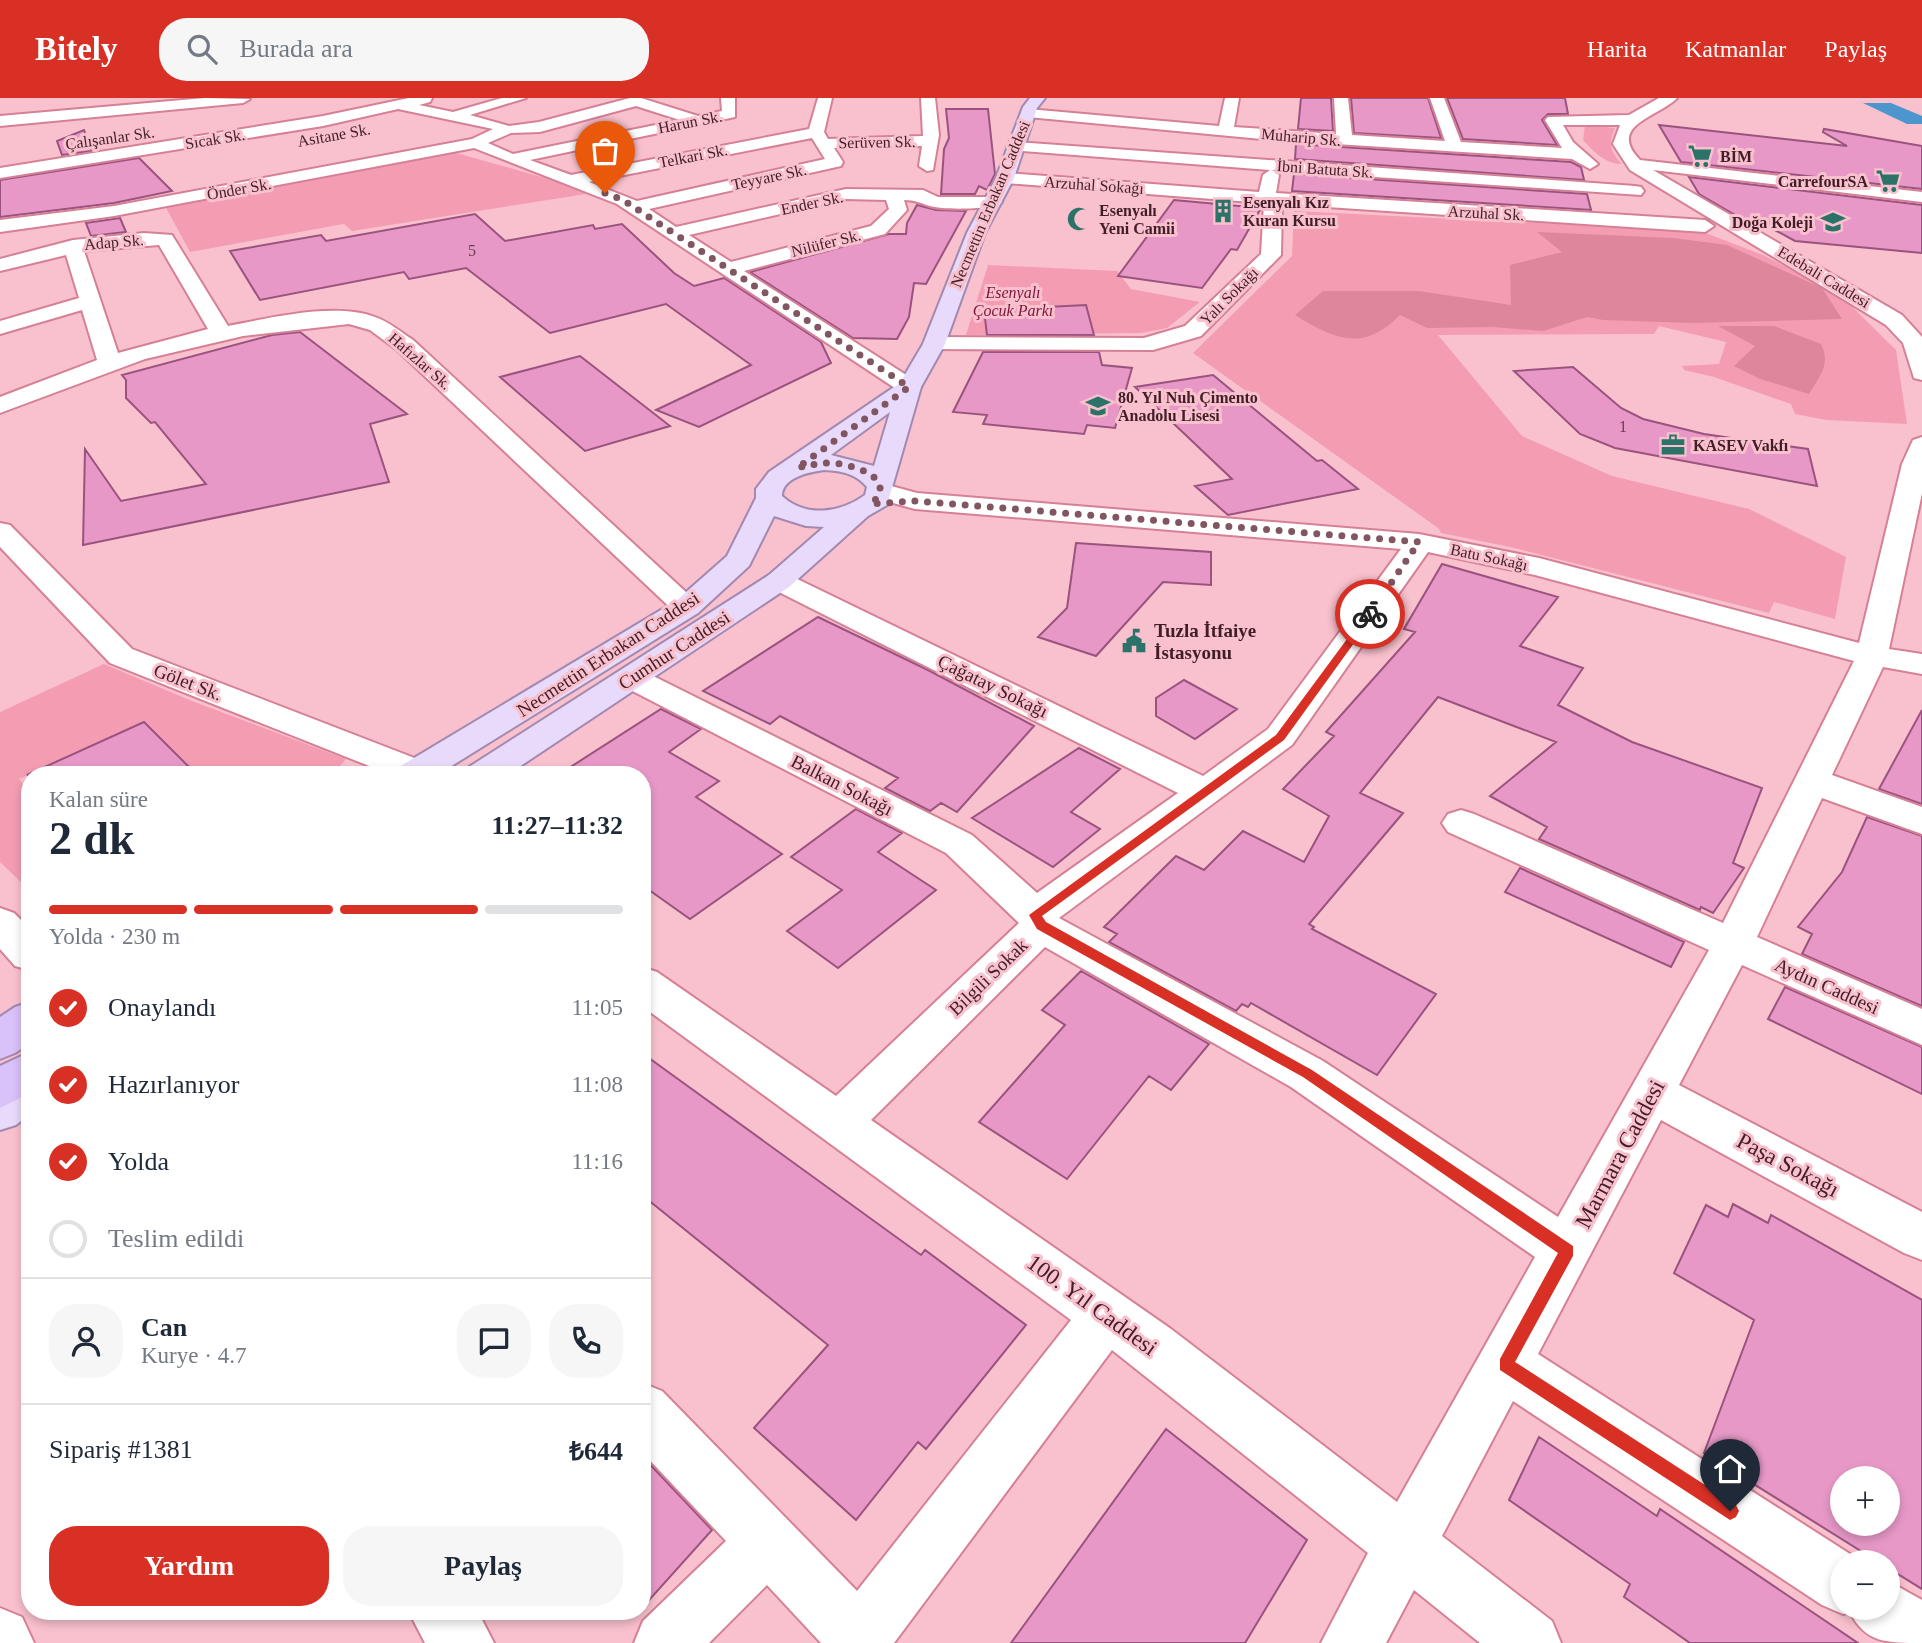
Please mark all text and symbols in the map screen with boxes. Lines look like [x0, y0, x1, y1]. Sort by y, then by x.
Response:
search box [159, 18, 649, 81]
icon: search [183, 30, 221, 68]
text: Bitely [35, 31, 117, 67]
text: Burada ara [239, 34, 353, 63]
text: Harita [1587, 36, 1647, 62]
text: Katmanlar [1685, 36, 1786, 62]
text: Paylaş [1824, 36, 1887, 62]
street label: Harun Sk. [657, 107, 723, 137]
street label: Necmettin Erbakan Caddesi [947, 118, 1033, 290]
street label: Asitane Sk. [296, 120, 372, 150]
pin [575, 121, 635, 193]
street label: Çalışanlar Sk. [64, 123, 156, 154]
street label: Muharip Sk. [1260, 125, 1342, 150]
street label: Sıcak Sk. [184, 126, 246, 152]
icon: bag [586, 132, 624, 170]
street label: Serüven Sk. [838, 133, 916, 151]
street label: Telkari Sk. [657, 141, 729, 171]
supermarket icon: BİM [1686, 142, 1714, 170]
place label: BİM [1720, 147, 1752, 165]
street label: İbni Batuta Sk. [1276, 157, 1374, 181]
street label: Teyyare Sk. [730, 161, 808, 194]
supermarket icon: CarrefourSA [1874, 167, 1902, 195]
street label: Arzuhal Sokağı [1043, 173, 1145, 198]
place label: CarrefourSA [1778, 173, 1868, 190]
street label: Önder Sk. [206, 175, 272, 203]
street label: Ender Sk. [779, 188, 845, 218]
place label: Esenyalı Kız Kuran Kursu [1243, 194, 1336, 229]
building icon: Esenyalı Kız Kuran Kursu [1209, 197, 1237, 225]
place label: Esenyalı Yeni Camii [1099, 202, 1176, 237]
street label: Arzuhal Sk. [1447, 203, 1525, 223]
mosque icon: Esenyalı Yeni Camii [1065, 205, 1093, 233]
school or university icon: Doğa Koleji [1819, 208, 1847, 236]
place label: Doğa Koleji [1732, 214, 1814, 232]
street label: Nilüfer Sk. [789, 226, 863, 260]
street label: Adap Sk. [84, 231, 144, 254]
house number: 5 [468, 242, 476, 259]
street label: Edebali Caddesi [1775, 243, 1874, 311]
street label: Yalı Sokağı [1197, 263, 1262, 329]
park label: Esenyalı Çocuk Parkı [973, 284, 1053, 320]
street label: Hafızlar Sk. [385, 329, 455, 393]
place label: 80. Yıl Nuh Çimento Anadolu Lisesi [1118, 389, 1258, 424]
school or university icon: 80. Yıl Nuh Çimento Anadolu Lisesi [1084, 392, 1112, 420]
house number: 1 [1619, 418, 1627, 435]
office icon: KASEV Vakfı [1659, 431, 1687, 459]
place label: KASEV Vakfı [1693, 437, 1789, 454]
street label: Batu Sokağı [1449, 541, 1530, 575]
courier [1335, 579, 1405, 649]
street label: Necmettin Erbakan Caddesi [513, 587, 703, 721]
icon: bike [1351, 595, 1389, 633]
street label: Cumhur Caddesi [615, 606, 733, 694]
place label: Tuzla İtfaiye İstasyonu [1154, 620, 1256, 663]
public building icon: Tuzla İtfaiye İstasyonu [1120, 627, 1148, 655]
street label: Çağatay Sokağı [935, 650, 1051, 722]
street label: Gölet Sk. [151, 659, 225, 705]
street label: Balkan Sokağı [788, 750, 896, 820]
text: Kalan süre [49, 787, 148, 812]
text: 11:27–11:32 [492, 811, 623, 840]
text: 2 dk [49, 813, 135, 864]
text: Yolda · 230 m [49, 924, 180, 949]
street label: Bilgili Sokak [944, 934, 1032, 1020]
street label: Aydın Caddesi [1772, 954, 1882, 1018]
icon: check [49, 989, 87, 1027]
text: Onaylandı [108, 993, 216, 1022]
text: 11:05 [571, 995, 623, 1020]
icon: check [49, 1066, 87, 1104]
text: Hazırlanıyor [108, 1070, 239, 1099]
text: 11:08 [571, 1072, 623, 1097]
street label: Marmara Caddesi [1570, 1076, 1670, 1232]
street label: Paşa Sokağı [1733, 1128, 1843, 1202]
icon: check [49, 1143, 87, 1181]
text: Yolda [108, 1147, 169, 1176]
text: 11:16 [571, 1149, 623, 1174]
text: Teslim edildi [108, 1224, 244, 1253]
street label: 100. Yıl Caddesi [1022, 1250, 1162, 1360]
button: person [49, 1304, 123, 1378]
button: chat [457, 1304, 531, 1378]
button: phone [549, 1304, 623, 1378]
text: Can [141, 1313, 187, 1342]
text: Kurye · 4.7 [141, 1343, 246, 1368]
text: Sipariş #1381 [49, 1435, 193, 1464]
text: ₺644 [569, 1437, 623, 1466]
pin [1700, 1439, 1760, 1511]
icon: home [1711, 1450, 1749, 1488]
map controls [1830, 1466, 1900, 1620]
button: + [1830, 1466, 1900, 1536]
button: Yardım [49, 1526, 329, 1606]
button: Paylaş [343, 1526, 623, 1606]
button: − [1830, 1550, 1900, 1620]

